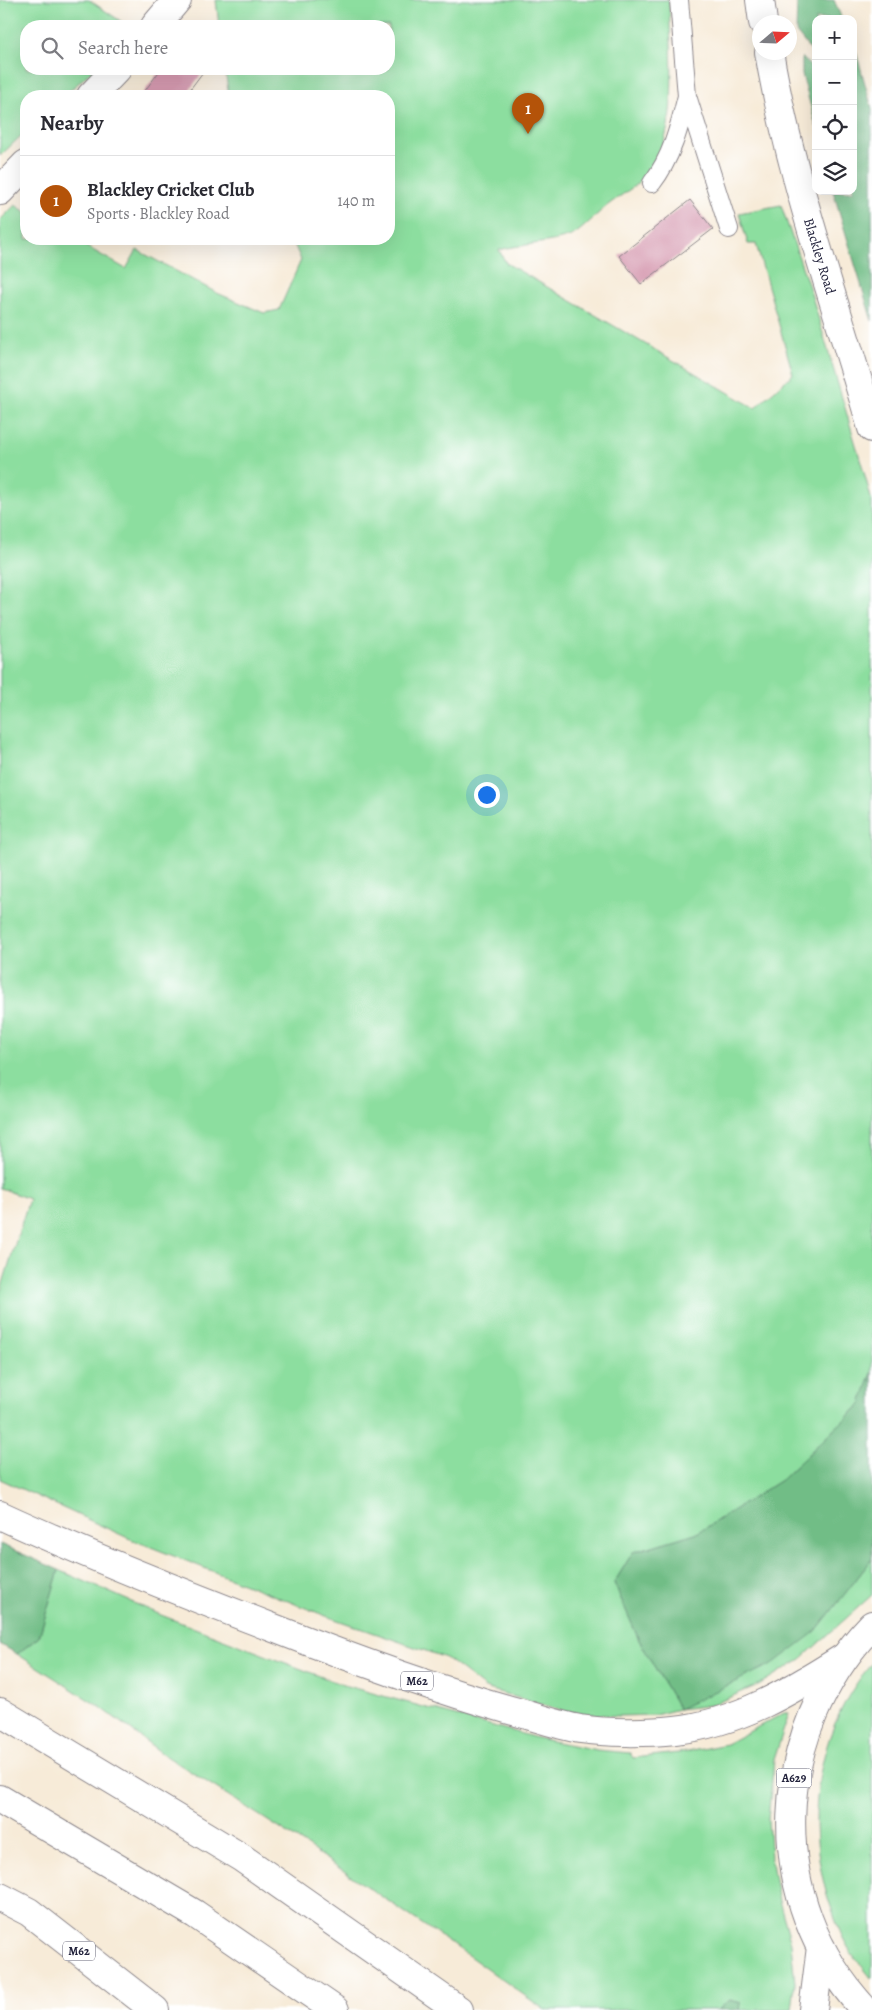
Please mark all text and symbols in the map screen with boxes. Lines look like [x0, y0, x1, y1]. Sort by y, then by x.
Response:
north arrow [752, 15, 797, 60]
map controls [812, 15, 857, 195]
button: + [812, 15, 857, 60]
search box [20, 20, 395, 75]
icon: search [38, 34, 66, 62]
text: Search here [78, 35, 168, 61]
button: − [812, 60, 857, 105]
pin: 1 [512, 93, 544, 134]
button: locate [812, 105, 857, 150]
text: Nearby [40, 109, 103, 137]
button: layers [812, 150, 857, 195]
text: Blackley Cricket Club [87, 177, 255, 203]
text: 1 [53, 190, 59, 212]
text: 140 m [337, 190, 375, 212]
text: Sports · Blackley Road [87, 203, 230, 225]
street label: Blackley Road [799, 216, 840, 297]
your location [474, 782, 500, 808]
road number: M62 [401, 1672, 433, 1690]
road number: A629 [776, 1769, 812, 1788]
road number: M62 [63, 1942, 95, 1960]

